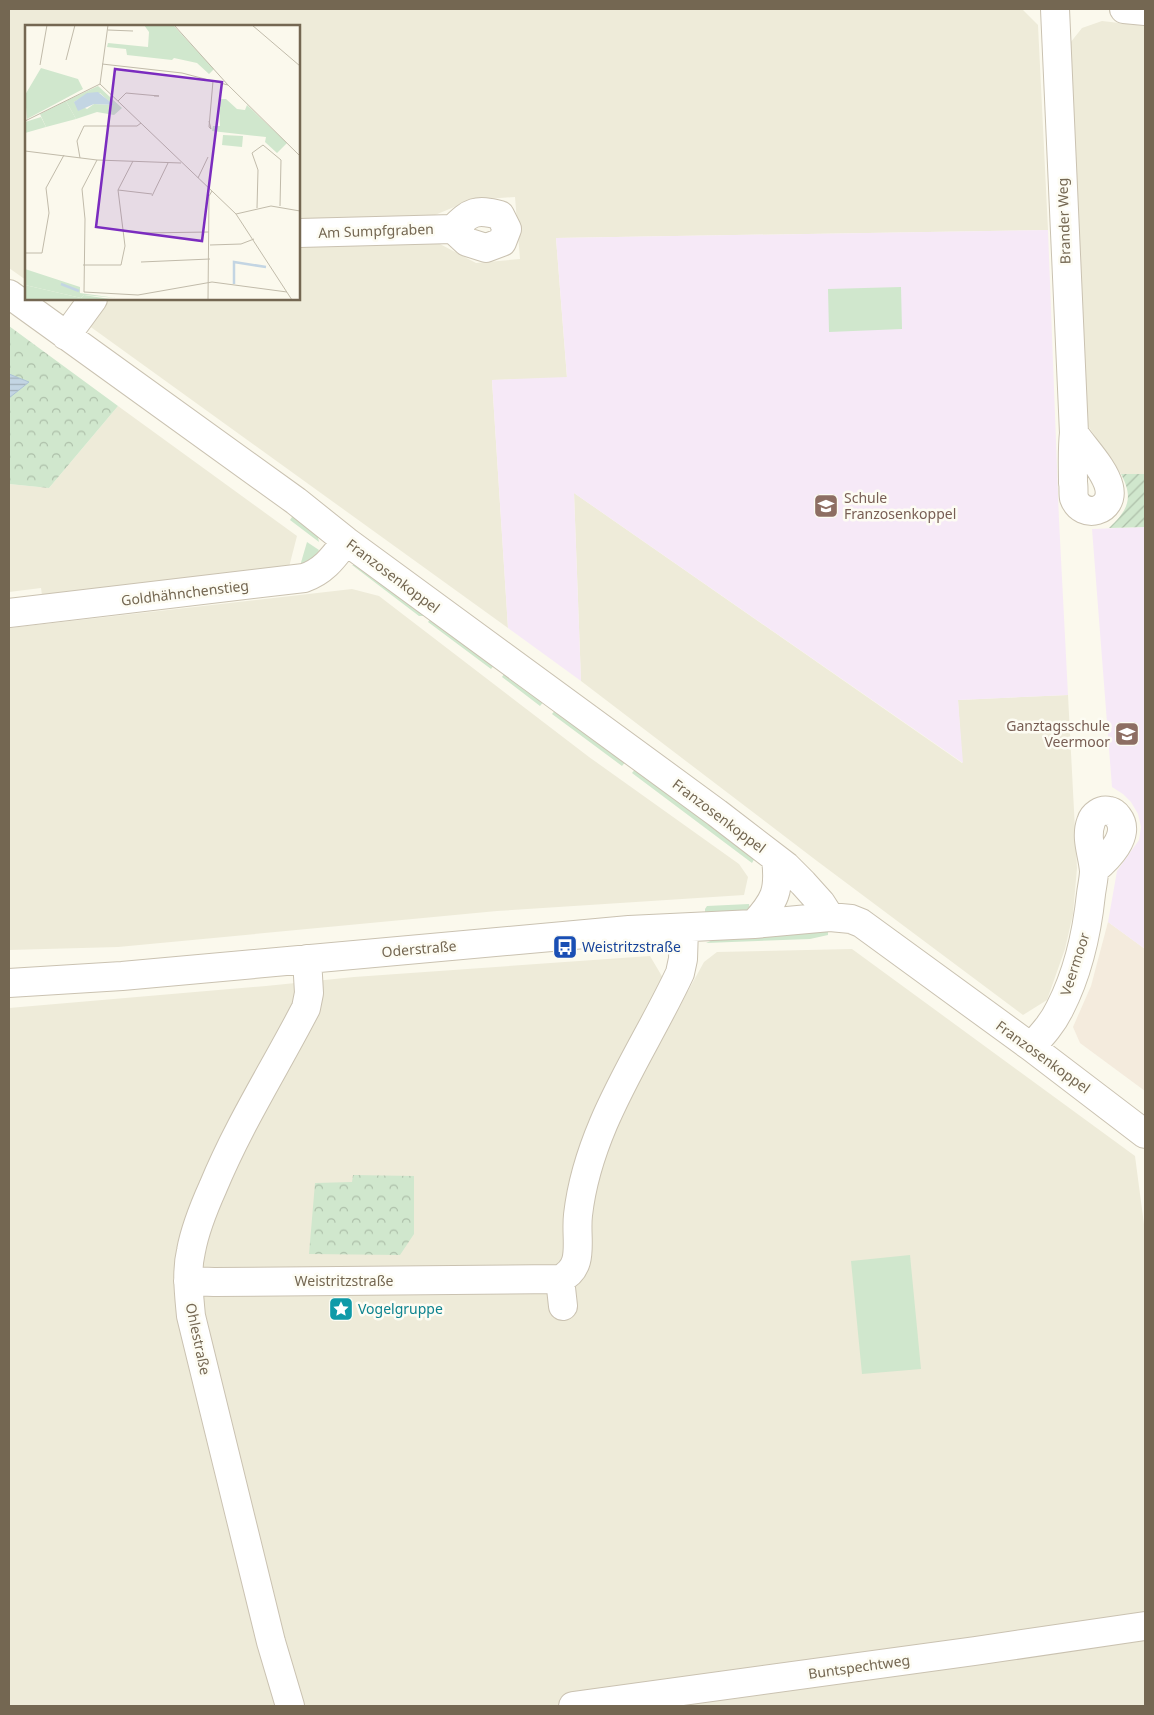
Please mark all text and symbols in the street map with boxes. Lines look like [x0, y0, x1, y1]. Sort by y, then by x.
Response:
inset map [25, 25, 300, 300]
street label: Brander Weg [1053, 178, 1075, 264]
street label: Am Sumpfgraben [318, 219, 434, 242]
place label: Schule Franzosenkoppel [844, 488, 956, 523]
school or university icon: Schule Franzosenkoppel [813, 493, 839, 519]
street label: Franzosenkoppel [343, 534, 444, 617]
street label: Goldhähnchenstieg [120, 575, 250, 610]
place label: Ganztagsschule Veermoor [1006, 716, 1110, 751]
school or university icon: Ganztagsschule Veermoor [1114, 721, 1140, 747]
street label: Franzosenkoppel [669, 774, 770, 857]
street label: Veermoor [1055, 930, 1094, 998]
bus stop icon: Weistritzstraße [552, 934, 578, 960]
street label: Oderstraße [381, 936, 457, 961]
place label: Weistritzstraße [582, 937, 681, 956]
street label: Franzosenkoppel [992, 1016, 1094, 1097]
street label: Weistritzstraße [295, 1271, 394, 1290]
place icon: Vogelgruppe [328, 1296, 354, 1322]
place label: Vogelgruppe [358, 1299, 443, 1318]
street label: Ohlestraße [182, 1301, 215, 1377]
street label: Buntspechtweg [807, 1650, 911, 1683]

